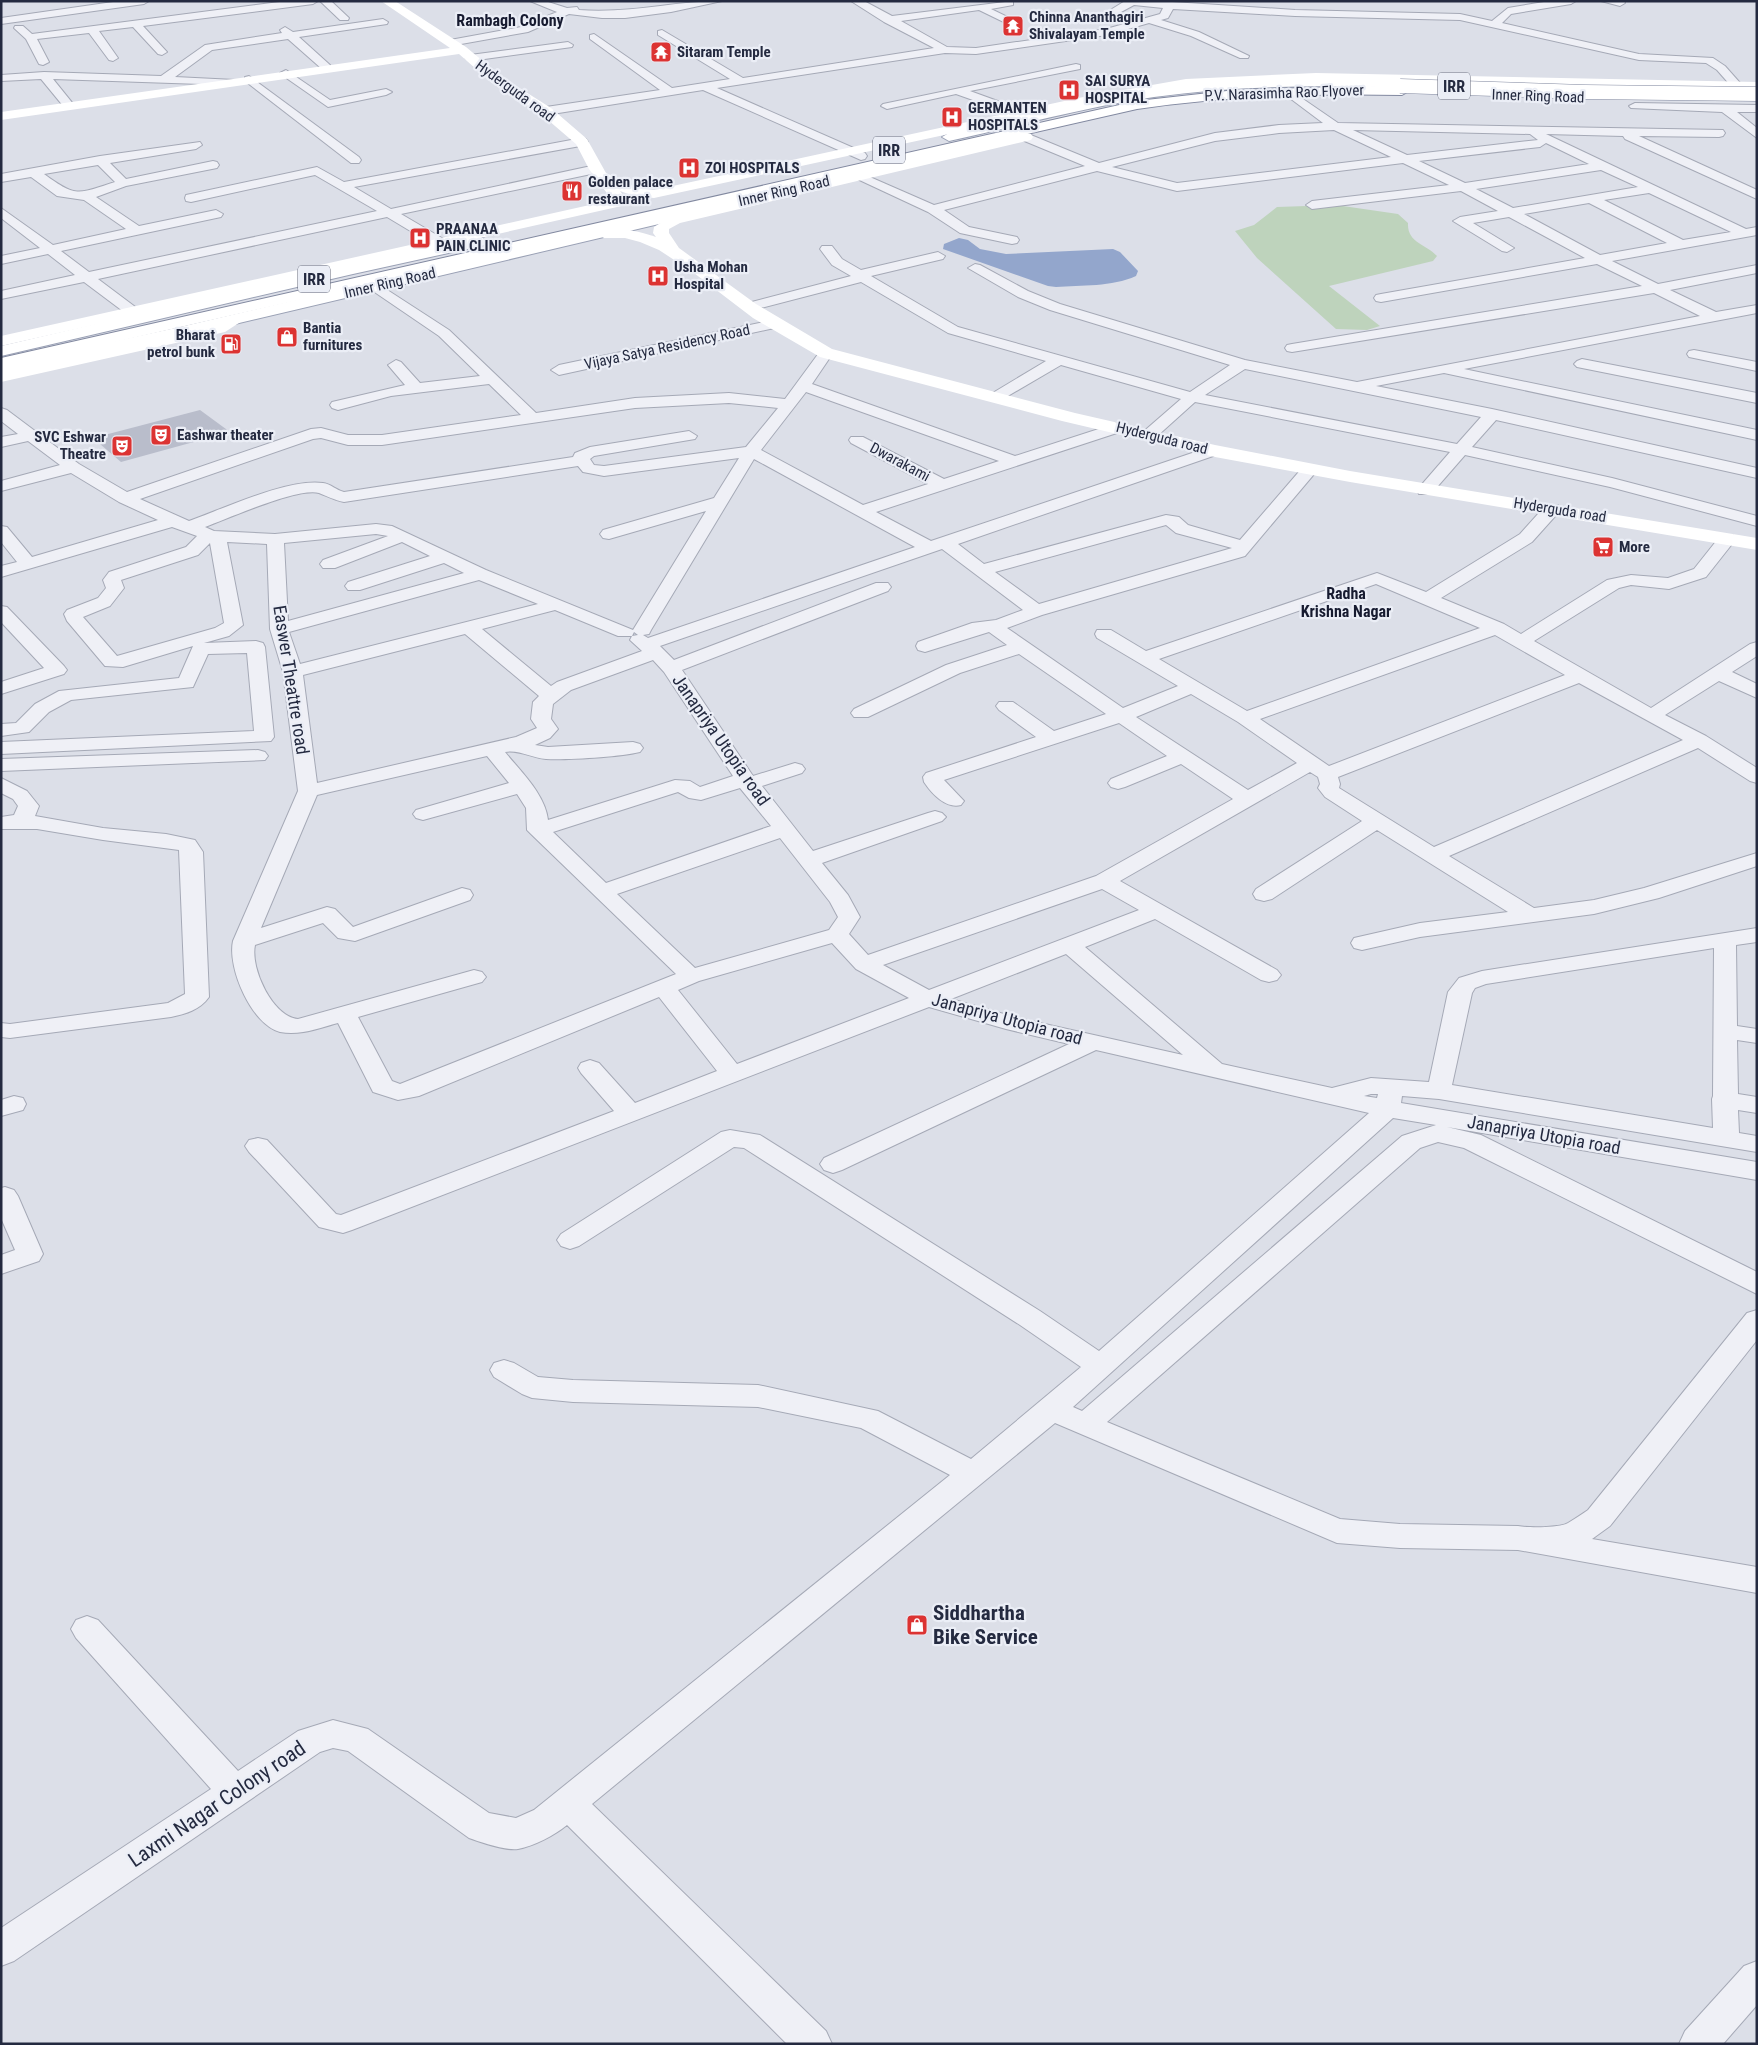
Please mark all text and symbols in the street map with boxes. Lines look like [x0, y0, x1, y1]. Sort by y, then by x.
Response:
place label: Chinna Ananthagiri Shivalayam Temple [1029, 8, 1145, 43]
district label: Rambagh Colony [456, 11, 564, 30]
temple icon: Chinna Ananthagiri Shivalayam Temple [1001, 14, 1025, 38]
temple icon: Sitaram Temple [649, 40, 673, 64]
place label: Sitaram Temple [677, 43, 771, 61]
street label: Hyderguda road [472, 56, 558, 126]
place label: SAI SURYA HOSPITAL [1085, 72, 1150, 107]
road number: IRR [1438, 72, 1470, 100]
hospital icon: SAI SURYA HOSPITAL [1057, 78, 1081, 102]
street label: P.V. Narasimha Rao Flyover [1204, 81, 1365, 105]
street label: Inner Ring Road [1491, 85, 1585, 107]
place label: GERMANTEN HOSPITALS [968, 99, 1047, 134]
hospital icon: GERMANTEN HOSPITALS [940, 105, 964, 129]
road number: IRR [873, 136, 905, 164]
hospital icon: ZOI HOSPITALS [677, 156, 701, 180]
place label: ZOI HOSPITALS [705, 159, 800, 177]
street label: Inner Ring Road [737, 172, 831, 210]
place label: Golden palace restaurant [588, 173, 673, 208]
restaurant icon: Golden palace restaurant [560, 179, 584, 203]
place label: PRAANAA PAIN CLINIC [436, 220, 511, 255]
hospital icon: PRAANAA PAIN CLINIC [408, 226, 432, 250]
place label: Usha Mohan Hospital [674, 258, 748, 293]
street label: Inner Ring Road [343, 264, 437, 302]
hospital icon: Usha Mohan Hospital [646, 264, 670, 288]
road number: IRR [298, 266, 330, 292]
place label: Bantia furnitures [303, 319, 362, 354]
street label: Vijaya Satya Residency Road [582, 321, 752, 373]
shop icon: Bantia furnitures [275, 325, 299, 349]
place label: Bharat petrol bunk [147, 326, 216, 361]
fuel station icon: Bharat petrol bunk [219, 332, 243, 356]
street label: Hyderguda road [1114, 418, 1210, 458]
theatre icon: Eashwar theater [149, 423, 173, 447]
place label: Eashwar theater [177, 426, 274, 444]
place label: SVC Eshwar Theatre [34, 428, 106, 463]
theatre icon: SVC Eshwar Theatre [110, 434, 134, 458]
street label: Dwarakami [867, 439, 933, 485]
street label: Hyderguda road [1512, 494, 1608, 526]
supermarket icon: More [1591, 535, 1615, 559]
place label: More [1619, 538, 1650, 556]
district label: Radha Krishna Nagar [1301, 584, 1391, 621]
street label: Easwer Theattre road [269, 604, 314, 756]
street label: Janapriya Utopia road [668, 670, 775, 809]
street label: Janapriya Utopia road [929, 988, 1085, 1049]
street label: Janapriya Utopia road [1466, 1111, 1622, 1158]
place label: Siddhartha Bike Service [933, 1601, 1038, 1649]
shop icon: Siddhartha Bike Service [905, 1613, 929, 1637]
street label: Laxmi Nagar Colony road [124, 1736, 310, 1872]

